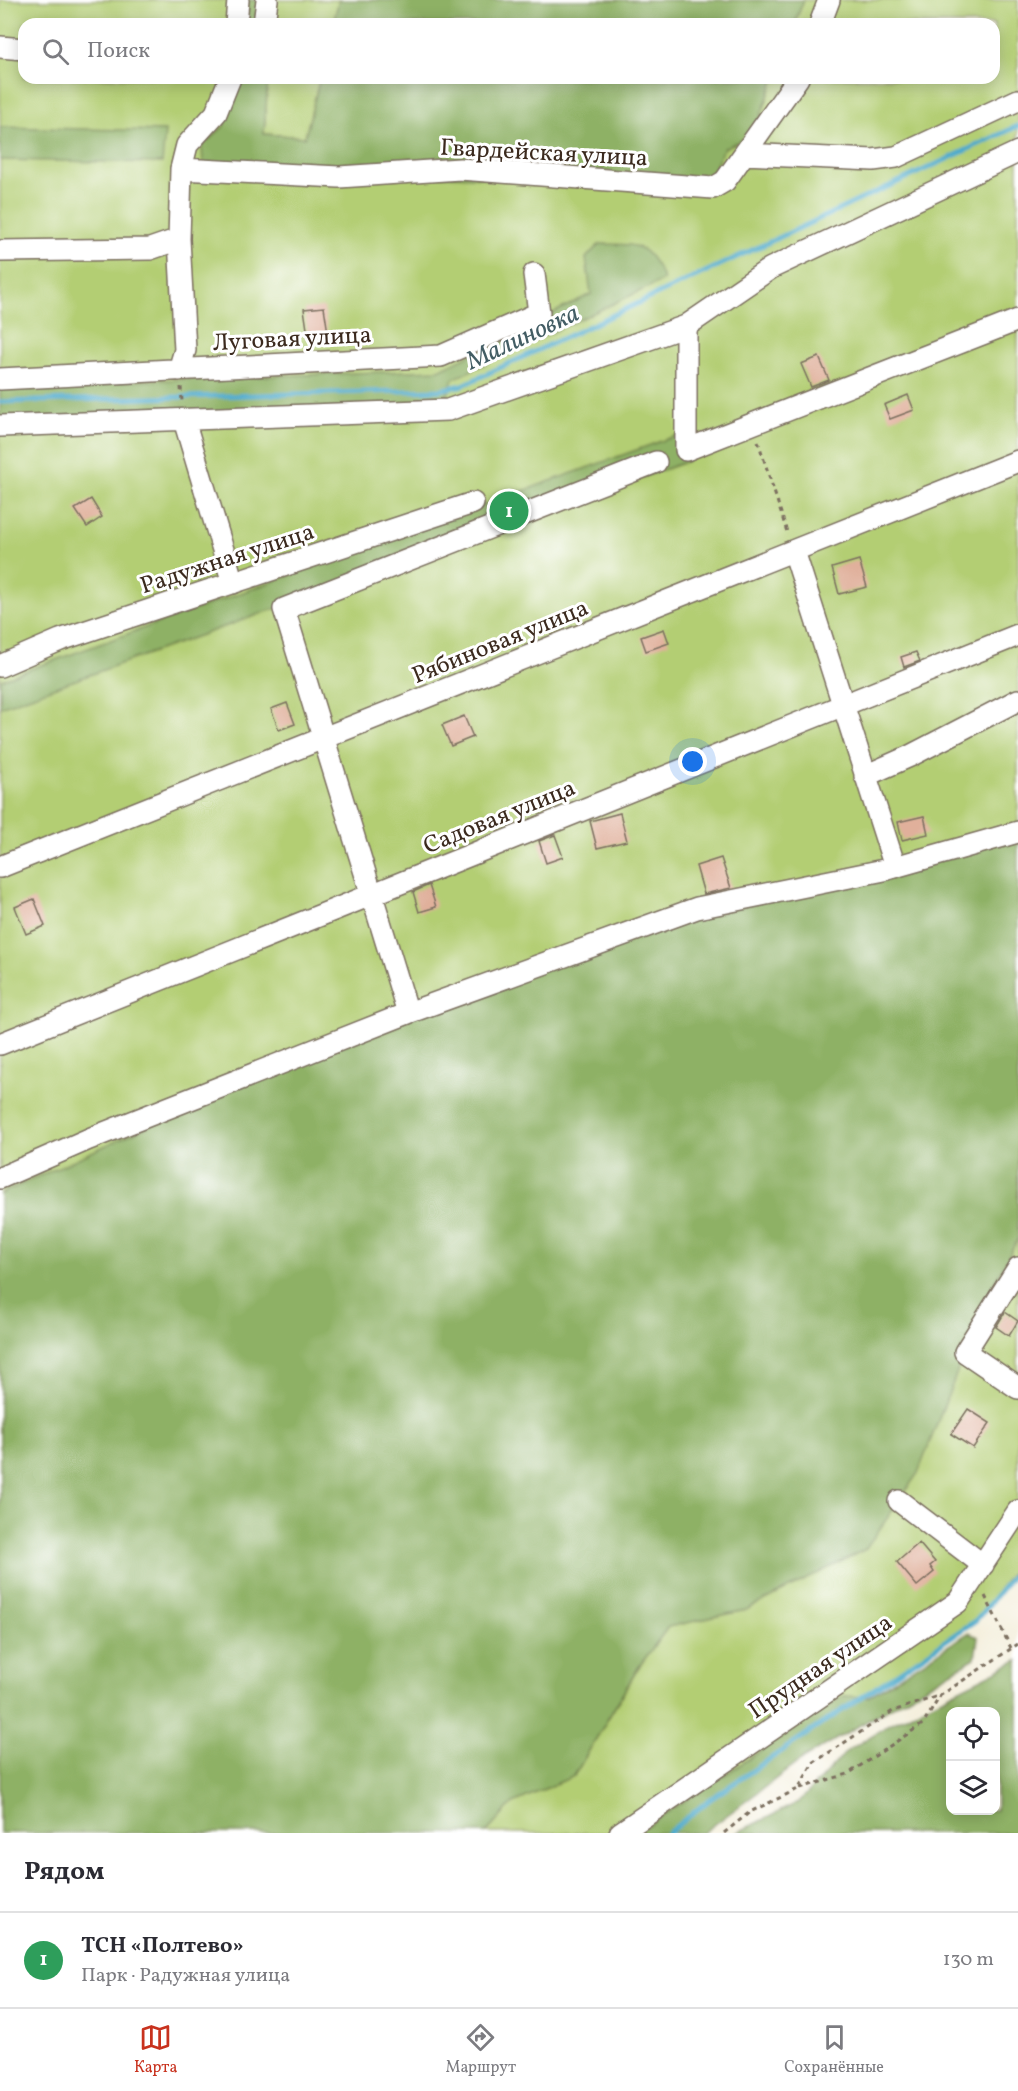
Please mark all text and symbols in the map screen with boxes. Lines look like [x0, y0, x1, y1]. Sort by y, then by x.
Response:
search box [18, 18, 1000, 84]
icon: search [39, 35, 72, 68]
text: Поиск [87, 36, 150, 67]
street label: Гвардейская улица [439, 132, 649, 176]
water label: Малиновка [460, 296, 585, 380]
street label: Луговая улица [212, 319, 372, 361]
pin: 1 [490, 488, 528, 534]
street label: Радужная улица [136, 516, 319, 604]
street label: Рябиновая улица [407, 592, 594, 694]
your location [678, 747, 707, 776]
street label: Садовая улица [419, 772, 581, 864]
street label: Прудная улица [742, 1607, 900, 1728]
map controls [946, 1707, 1000, 1815]
button: locate [946, 1707, 1000, 1761]
button: layers [946, 1761, 1000, 1815]
text: Рядом [24, 1854, 104, 1890]
text: ТСН «Полтево» [81, 1931, 244, 1962]
text: 1 [39, 1946, 48, 1974]
text: 130 m [943, 1946, 994, 1974]
text: Парк · Радужная улица [81, 1962, 290, 1990]
tab: Карта [134, 2021, 177, 2079]
tab: Маршрут [445, 2021, 516, 2079]
tab: Сохранённые [784, 2021, 884, 2079]

